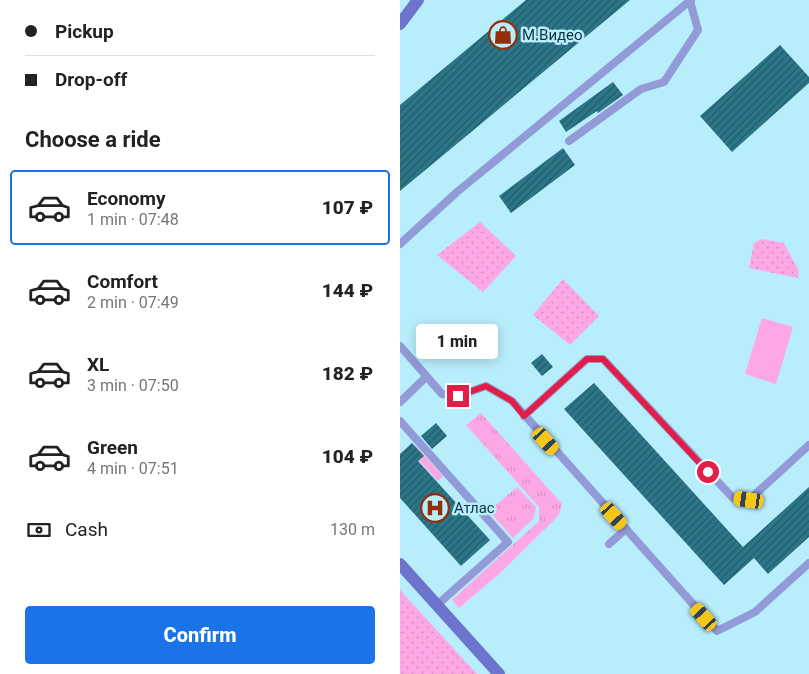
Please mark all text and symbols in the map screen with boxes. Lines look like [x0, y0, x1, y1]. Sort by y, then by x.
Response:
text: Pickup [55, 20, 114, 43]
shop icon: М.Видео [488, 20, 518, 50]
place label: М.Видео [522, 26, 583, 44]
text: Drop-off [55, 68, 127, 91]
text: Choose a ride [25, 127, 161, 152]
icon: car [27, 185, 72, 230]
text: Economy [87, 187, 166, 210]
text: 107 ₽ [322, 196, 373, 219]
text: 1 min · 07:48 [87, 210, 179, 229]
icon: car [27, 268, 72, 313]
text: Comfort [87, 270, 158, 293]
text: 144 ₽ [322, 279, 373, 302]
text: 2 min · 07:49 [87, 293, 179, 312]
callout: 1 min [417, 324, 499, 358]
text: 1 min [437, 332, 477, 351]
icon: car [27, 351, 72, 396]
text: XL [87, 353, 109, 376]
text: 182 ₽ [322, 362, 373, 385]
text: 3 min · 07:50 [87, 376, 179, 395]
route end [447, 385, 469, 407]
car [530, 425, 561, 457]
icon: car [27, 434, 72, 479]
text: Green [87, 436, 138, 459]
text: 104 ₽ [322, 445, 373, 468]
text: 4 min · 07:51 [87, 459, 179, 478]
route start [697, 461, 719, 483]
car [733, 490, 764, 510]
hospital icon: Атлас [420, 493, 450, 523]
place label: Атлас [454, 499, 495, 517]
car [598, 500, 629, 532]
icon: cash [25, 516, 53, 544]
text: Cash [65, 518, 108, 541]
text: 130 m [330, 520, 375, 539]
car [688, 601, 719, 633]
button: Confirm [25, 606, 375, 664]

